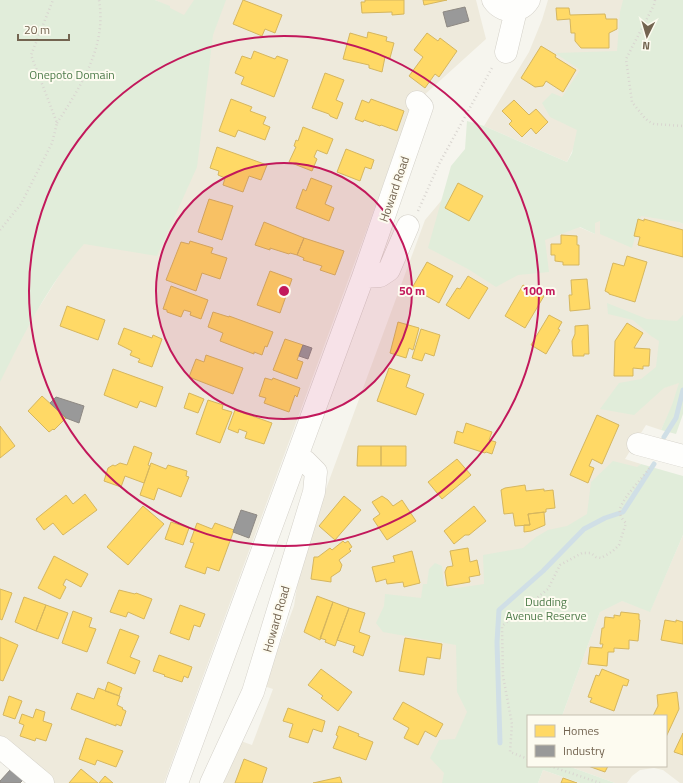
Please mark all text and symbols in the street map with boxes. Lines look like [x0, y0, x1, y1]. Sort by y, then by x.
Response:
scale bar [18, 16, 69, 42]
north arrow [627, 16, 667, 56]
text: 20 m [24, 20, 50, 39]
text: N [642, 38, 651, 54]
park label: Onepoto Domain [29, 65, 115, 84]
street label: Howard Road [374, 154, 414, 224]
text: 50 m [399, 281, 425, 300]
text: 100 m [523, 281, 555, 300]
centre of rings [277, 284, 291, 298]
street label: Howard Road [257, 584, 295, 654]
park label: Dudding Avenue Reserve [505, 592, 587, 625]
legend [527, 715, 667, 767]
text: Homes [563, 721, 599, 740]
text: Industry [563, 741, 605, 760]

